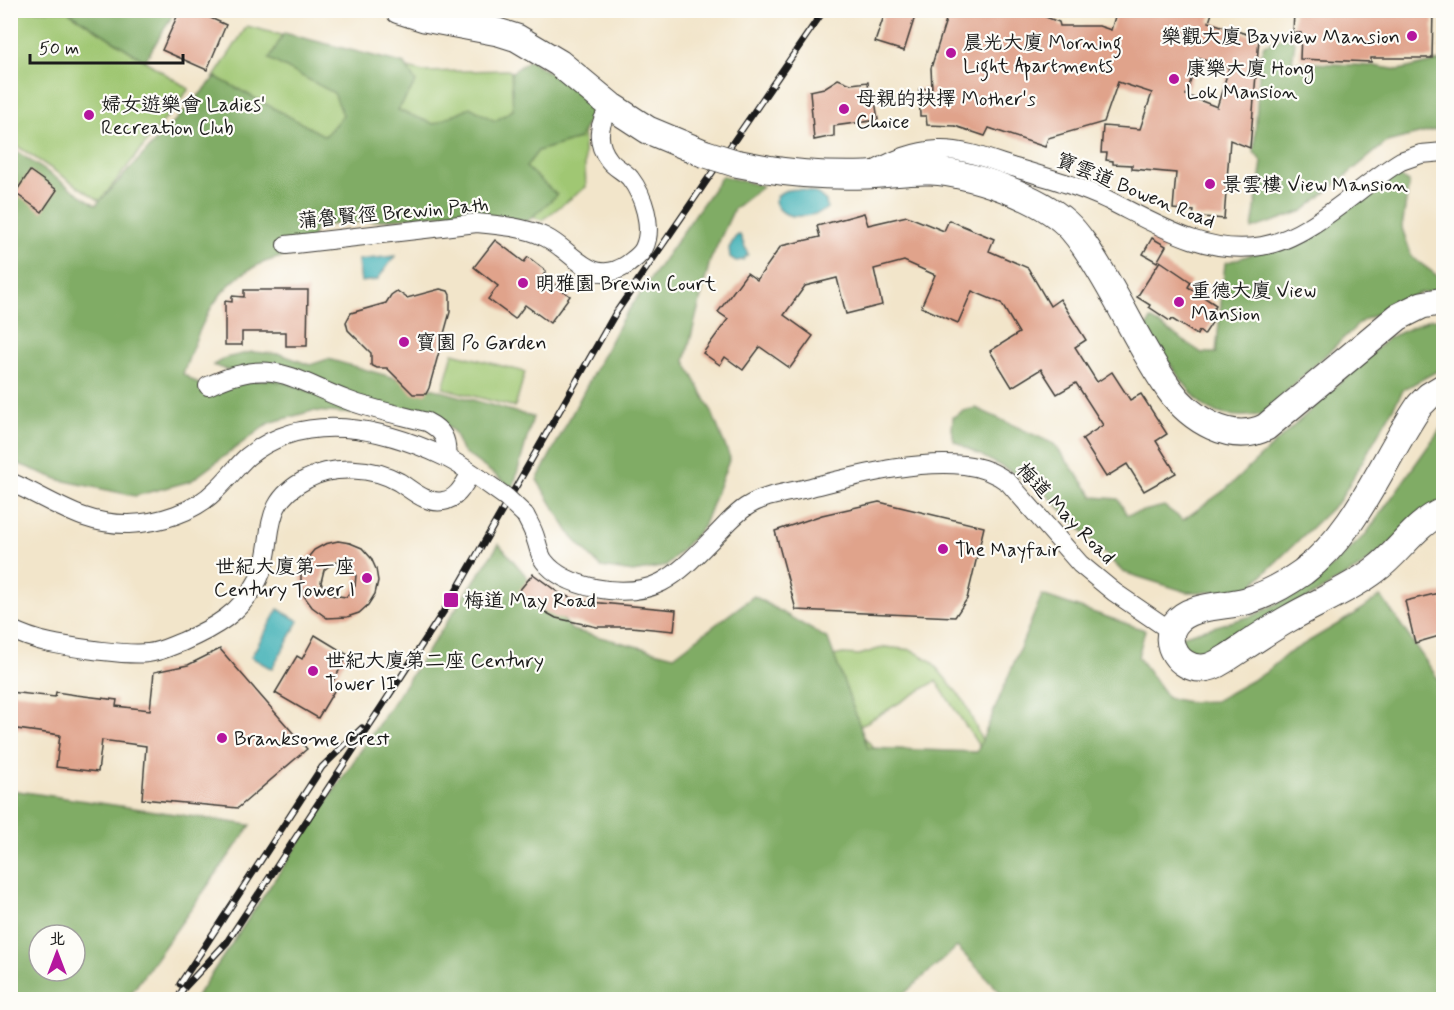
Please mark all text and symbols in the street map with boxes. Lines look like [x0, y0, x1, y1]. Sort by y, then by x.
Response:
place label: 樂觀大廈 Bayview Mansion [1161, 24, 1400, 51]
scale bar [30, 27, 183, 65]
marker: 樂觀大廈 Bayview Mansion [1405, 29, 1419, 43]
place label: 晨光大廈 Morning Light Apartments [963, 30, 1122, 82]
text: 50 m [39, 37, 79, 61]
marker: 晨光大廈 Morning Light Apartments [944, 46, 958, 60]
place label: 康樂大廈 Hong Lok Mansion [1186, 56, 1314, 106]
marker: 康樂大廈 Hong Lok Mansion [1167, 72, 1181, 86]
place label: 母親的抉擇 Mother's Choice [856, 86, 1036, 136]
place label: 婦女遊樂會 Ladies' Recreation Club [101, 92, 265, 142]
marker: 母親的抉擇 Mother's Choice [837, 102, 851, 116]
marker: 婦女遊樂會 Ladies' Recreation Club [82, 108, 96, 122]
street label: 寶雲道 Bowen Road [1052, 147, 1219, 236]
place label: 景雲樓 View Mansion [1222, 172, 1408, 199]
marker: 景雲樓 View Mansion [1203, 177, 1217, 191]
street label: 蒲魯賢徑 Brewin Path [297, 192, 490, 235]
place label: 明雅園 Brewin Court [535, 271, 717, 298]
marker: 明雅園 Brewin Court [516, 276, 530, 290]
place label: 重德大廈 View Mansion [1191, 278, 1316, 328]
marker: 重德大廈 View Mansion [1172, 295, 1186, 309]
place label: 寶園 Po Garden [416, 330, 547, 357]
marker: 寶園 Po Garden [397, 335, 411, 349]
street label: 梅道 May Road [1009, 457, 1120, 571]
place label: The Mayfair [955, 537, 1062, 564]
marker: The Mayfair [936, 542, 950, 556]
place label: 世紀大廈第一座 Century Tower I [214, 554, 355, 604]
marker: 世紀大廈第一座 Century Tower I [360, 571, 374, 585]
place label: 梅道 May Road [464, 588, 596, 615]
marker: 梅道 May Road [442, 591, 460, 609]
place label: 世紀大廈第二座 Century Tower II [325, 648, 544, 698]
marker: 世紀大廈第二座 Century Tower II [306, 664, 320, 678]
place label: Branksome Crest [234, 726, 390, 753]
marker: Branksome Crest [215, 731, 229, 745]
north arrow [27, 923, 87, 983]
text: 北 [49, 929, 65, 950]

